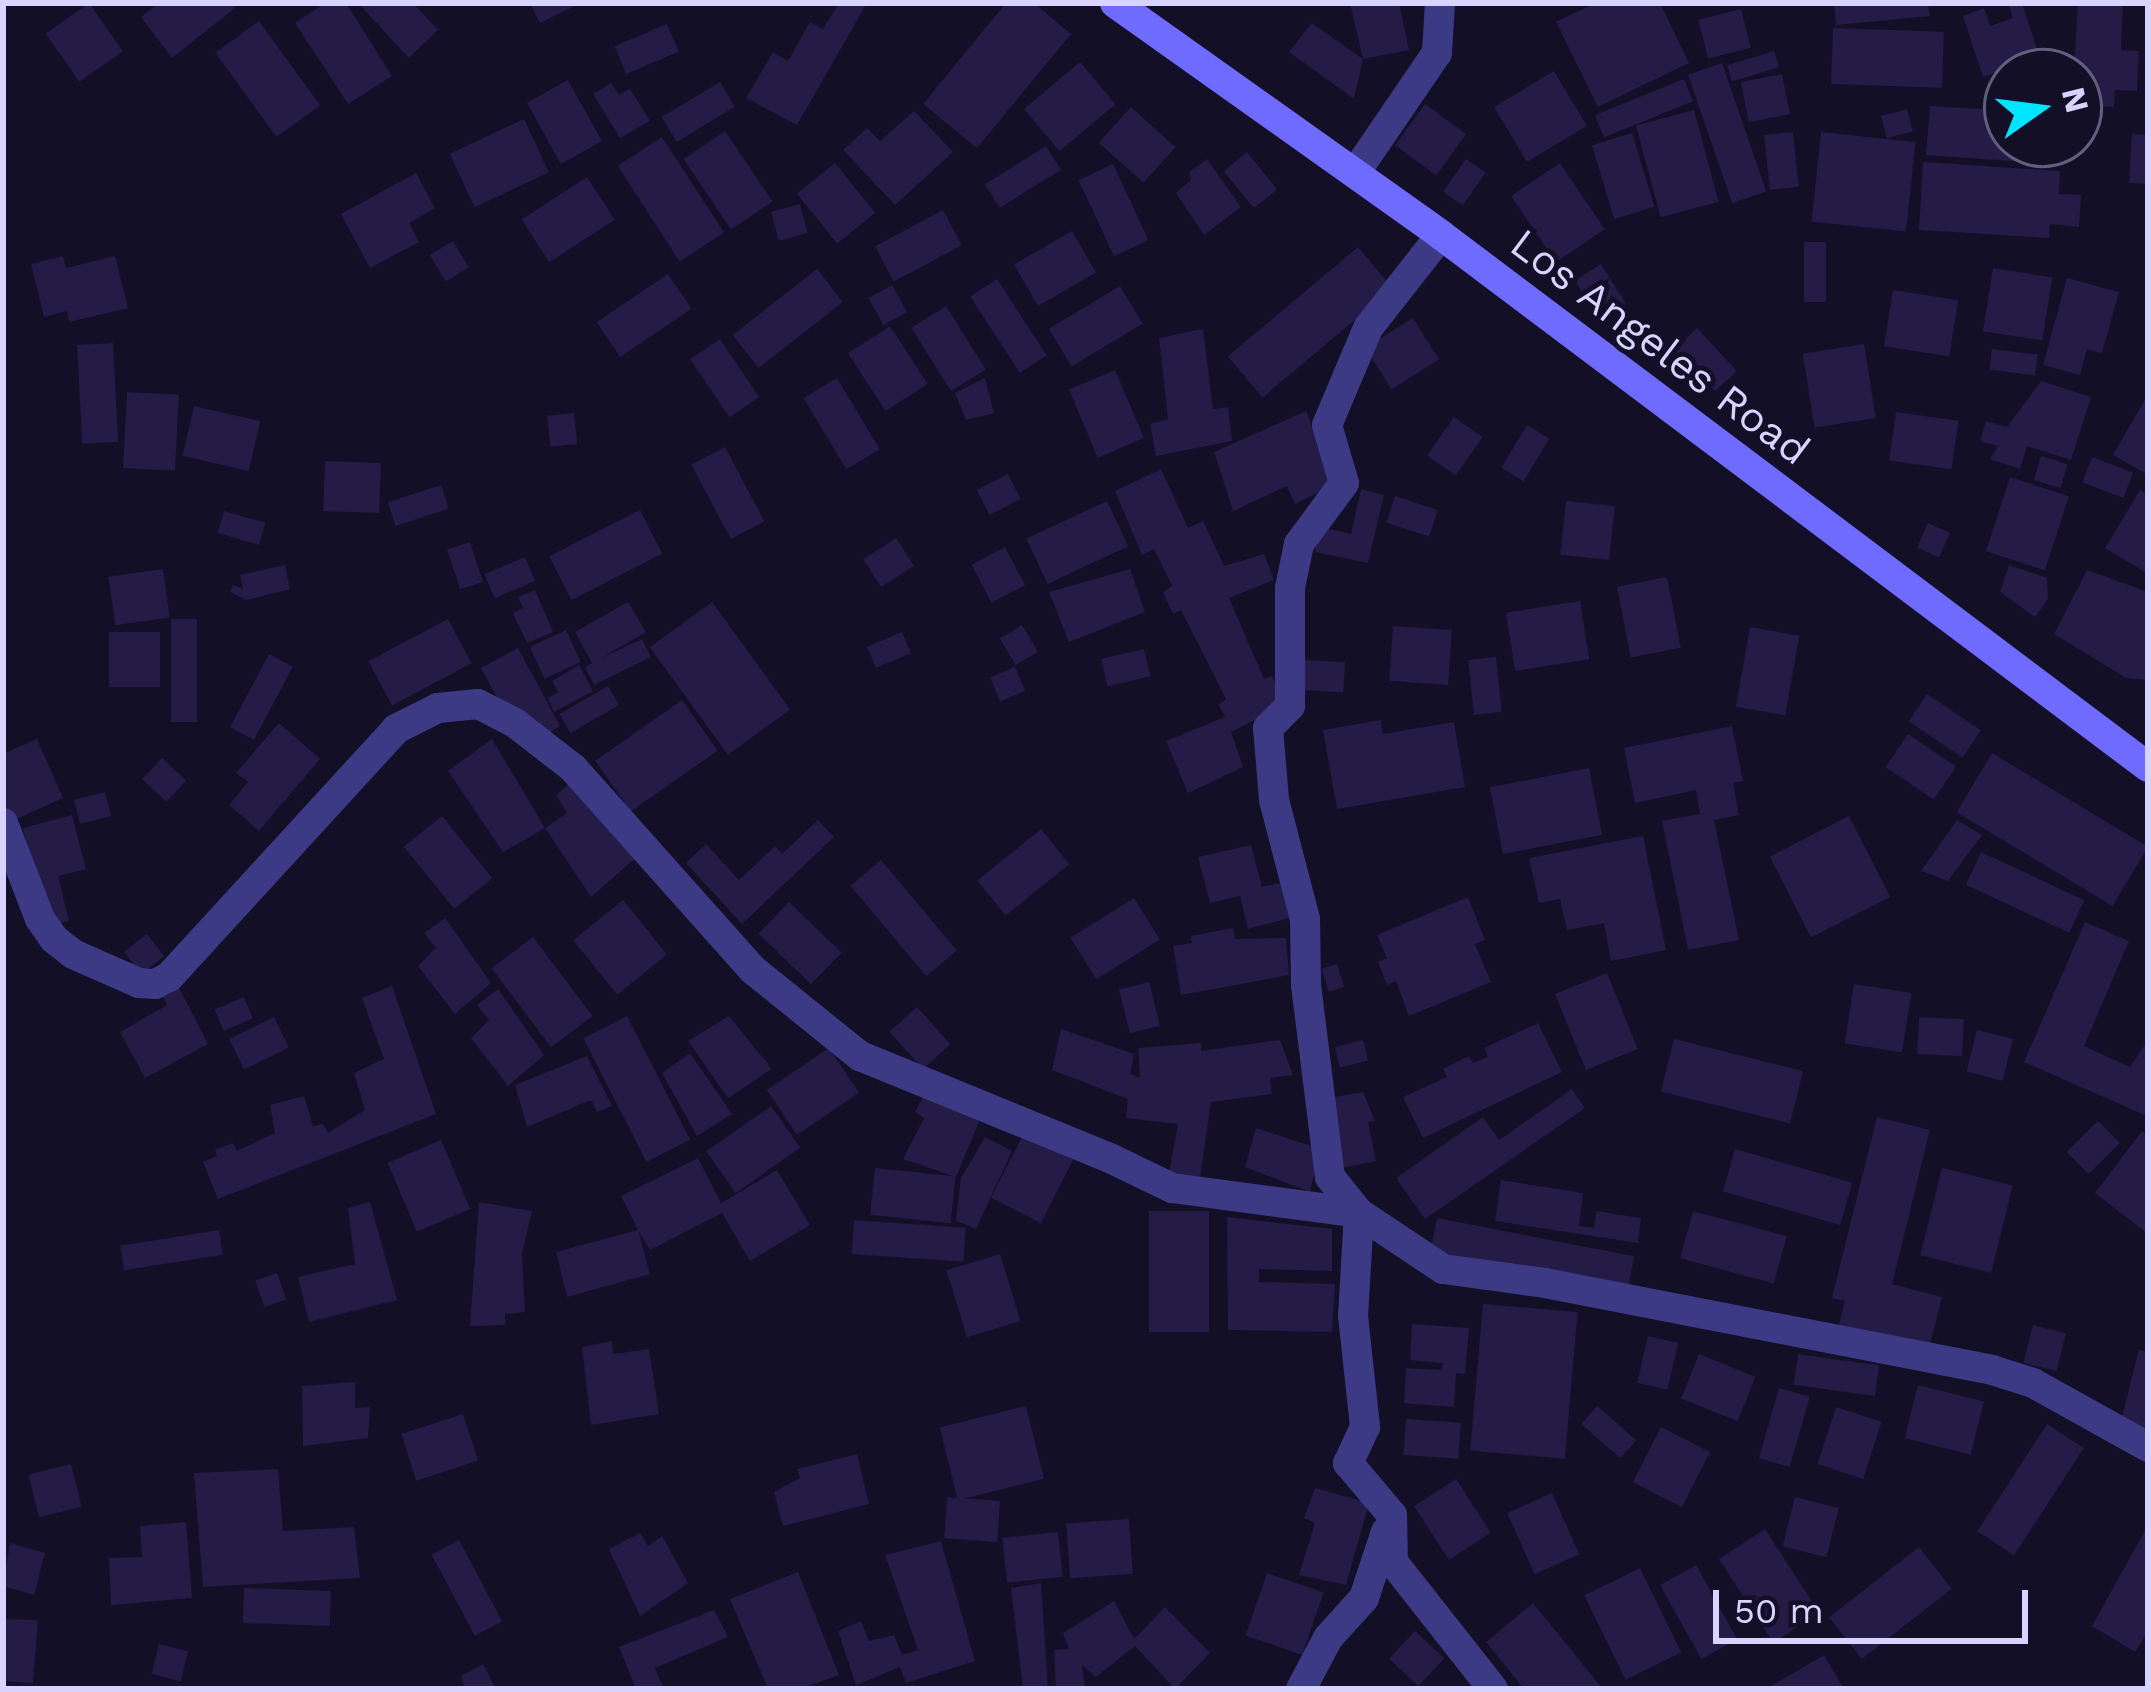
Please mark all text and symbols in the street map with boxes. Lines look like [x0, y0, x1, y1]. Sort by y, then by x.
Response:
north arrow [1983, 48, 2103, 168]
text: N [2054, 83, 2097, 116]
street label: Los Angeles Road [1500, 218, 1820, 476]
scale bar [1719, 1566, 2034, 1640]
text: 50 m [1734, 1590, 1824, 1632]

